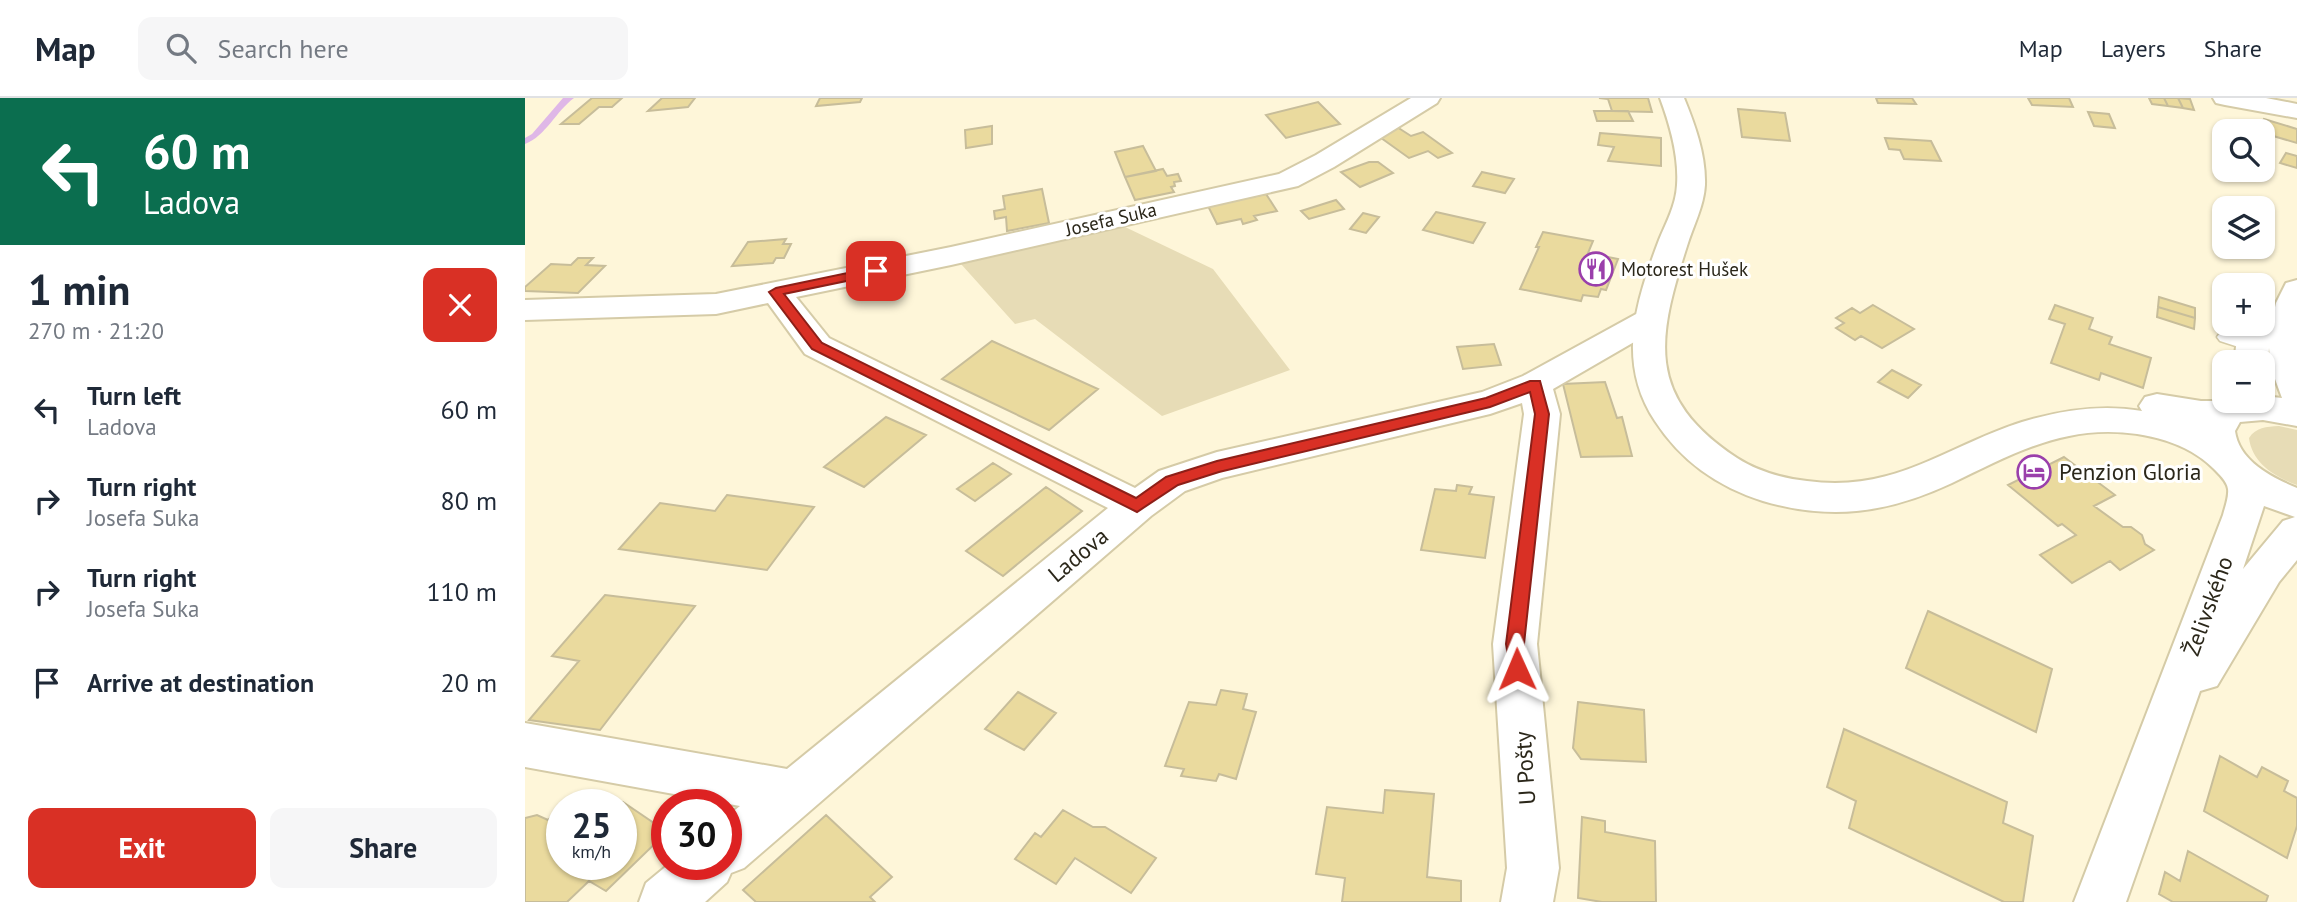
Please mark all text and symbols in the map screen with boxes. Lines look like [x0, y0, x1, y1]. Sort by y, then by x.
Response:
search box [138, 17, 628, 80]
text: Map [35, 27, 96, 70]
icon: search [162, 29, 200, 67]
text: Search here [218, 32, 349, 65]
text: Map [2019, 33, 2063, 64]
text: Layers [2101, 33, 2166, 64]
text: Share [2204, 33, 2262, 64]
text: 60 m [143, 119, 250, 183]
map controls [2212, 119, 2275, 413]
button: search [2212, 119, 2275, 182]
icon: left [28, 126, 119, 217]
text: Ladova [143, 181, 240, 223]
button: layers [2212, 196, 2275, 259]
street label: Josefa Suka [1062, 197, 1159, 241]
pin [846, 241, 906, 301]
restaurant icon: Motorest Hušek [1577, 250, 1615, 288]
icon: arrive [857, 252, 895, 290]
place label: Motorest Hušek [1621, 257, 1748, 281]
text: 1 min [28, 262, 130, 317]
button: close [423, 268, 497, 342]
button: + [2212, 273, 2275, 336]
text: 270 m · 21:20 [28, 316, 164, 345]
button: − [2212, 350, 2275, 413]
text: Turn left [87, 379, 181, 412]
icon: left [28, 391, 66, 429]
text: 60 m [441, 393, 497, 426]
text: Ladova [87, 412, 157, 441]
hotel icon: Penzion Gloria [2015, 453, 2053, 491]
place label: Penzion Gloria [2059, 457, 2201, 486]
text: Turn right [87, 470, 196, 503]
icon: right [28, 482, 66, 520]
text: 80 m [441, 484, 497, 517]
text: Josefa Suka [87, 503, 199, 532]
street label: Ladova [1042, 521, 1114, 588]
street label: Želivského [2176, 552, 2239, 660]
text: Turn right [87, 561, 196, 594]
icon: right [28, 573, 66, 611]
text: 110 m [426, 575, 497, 608]
text: Josefa Suka [87, 594, 199, 623]
position arrow [1480, 632, 1554, 706]
icon: arrive [28, 664, 66, 702]
text: Arrive at destination [87, 666, 314, 699]
text: 20 m [441, 666, 497, 699]
street label: U Pošty [1507, 730, 1542, 806]
speed limit sign: 30 [651, 789, 742, 880]
text: 25 [572, 802, 611, 848]
button: Exit [28, 808, 256, 888]
button: Share [270, 808, 497, 888]
text: km/h [572, 840, 611, 863]

